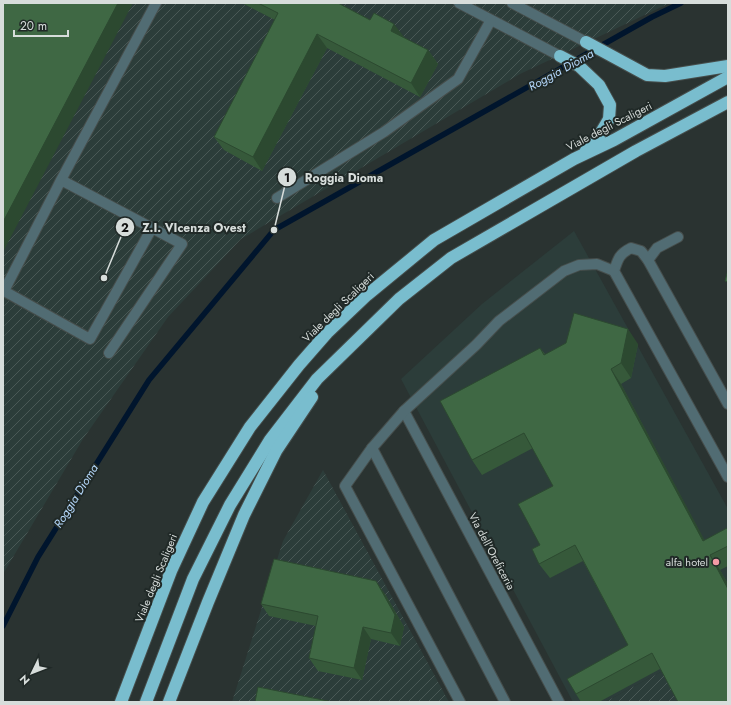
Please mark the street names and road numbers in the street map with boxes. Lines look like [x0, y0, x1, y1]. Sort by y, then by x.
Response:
street label: Viale degli Scaligeri [563, 97, 655, 155]
street label: Viale degli Scaligeri [299, 268, 378, 346]
street label: Via dell'Oreficeria [465, 510, 519, 592]
street label: Viale degli Scaligeri [131, 531, 181, 625]

